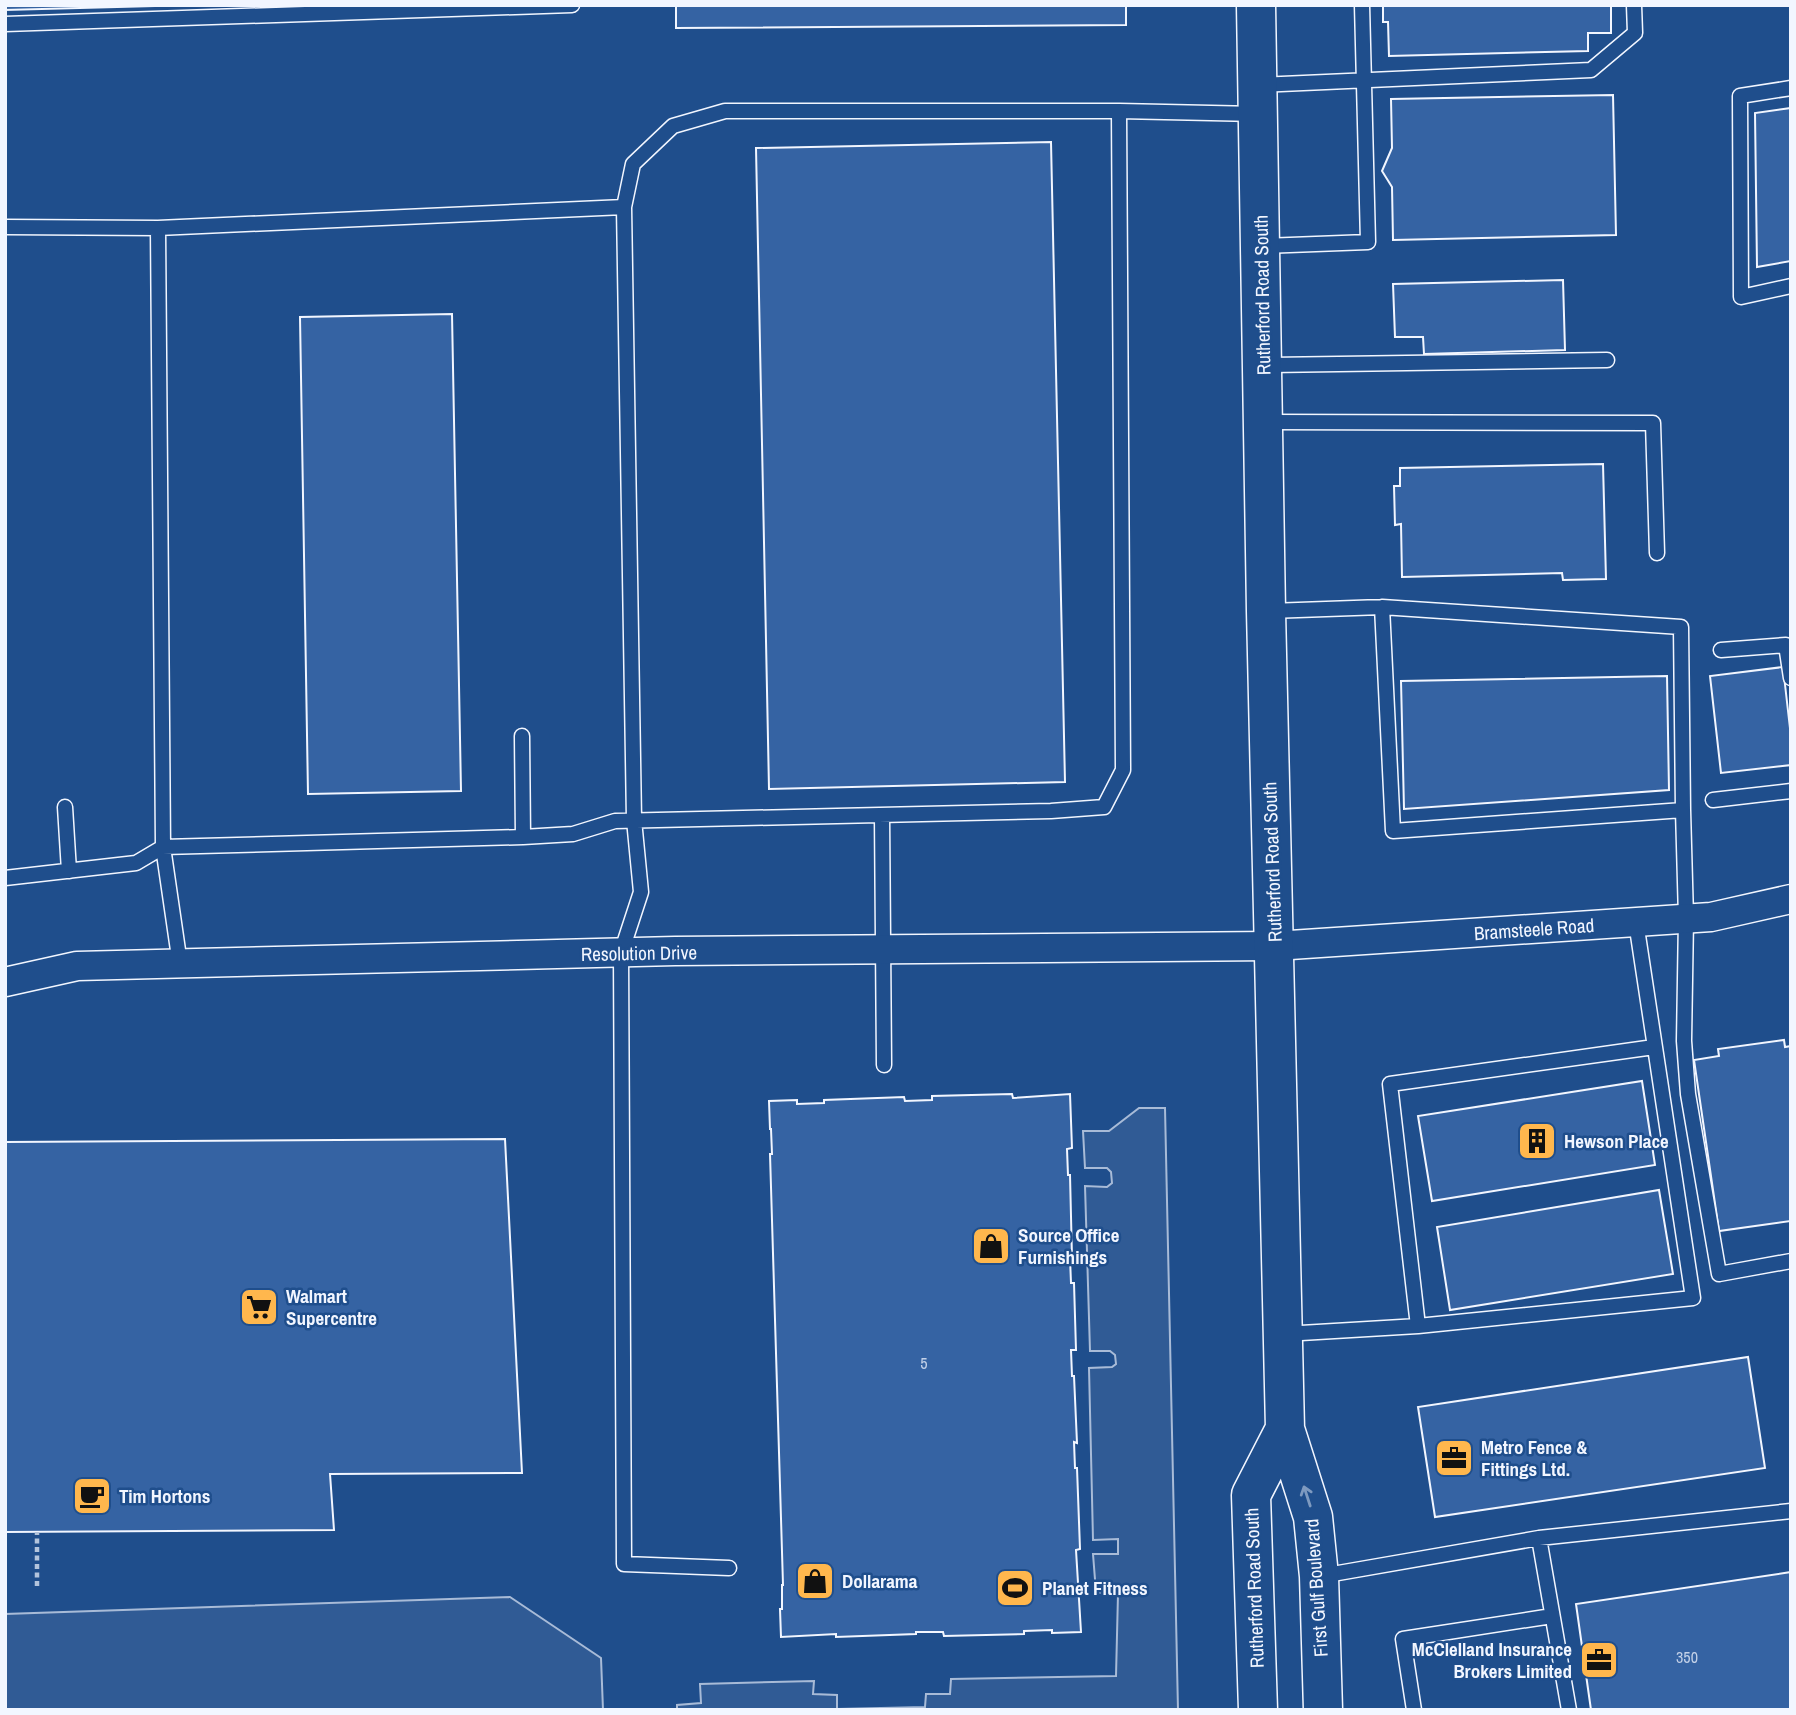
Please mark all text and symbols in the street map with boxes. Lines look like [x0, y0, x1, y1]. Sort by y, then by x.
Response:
street label: Rutherford Road South [1248, 215, 1276, 375]
street label: Rutherford Road South [1256, 781, 1288, 943]
street label: Bramsteele Road [1473, 912, 1595, 946]
street label: Resolution Drive [581, 939, 697, 967]
building icon: Hewson Place [1516, 1120, 1558, 1162]
place label: Hewson Place [1564, 1128, 1669, 1154]
place label: Source Office Furnishings [1018, 1222, 1120, 1270]
shop icon: Source Office Furnishings [970, 1225, 1012, 1267]
place label: Walmart Supercentre [286, 1283, 377, 1331]
supermarket icon: Walmart Supercentre [238, 1286, 280, 1328]
house number: 5 [920, 1352, 928, 1374]
place label: Metro Fence & Fittings Ltd. [1481, 1434, 1588, 1482]
office icon: Metro Fence & Fittings Ltd. [1433, 1437, 1475, 1479]
cafe icon: Tim Hortons [71, 1475, 113, 1517]
place label: Tim Hortons [119, 1483, 211, 1509]
one-way arrow [1299, 1485, 1312, 1507]
street label: Rutherford Road South [1238, 1507, 1270, 1669]
street label: First Gulf Boulevard [1298, 1518, 1334, 1658]
shop icon: Dollarama [794, 1560, 836, 1602]
sports icon: Planet Fitness [994, 1567, 1036, 1609]
place label: Dollarama [842, 1568, 918, 1594]
place label: Planet Fitness [1042, 1575, 1148, 1601]
place label: McClelland Insurance Brokers Limited [1412, 1636, 1572, 1684]
office icon: McClelland Insurance Brokers Limited [1578, 1639, 1620, 1681]
house number: 350 [1676, 1646, 1698, 1668]

